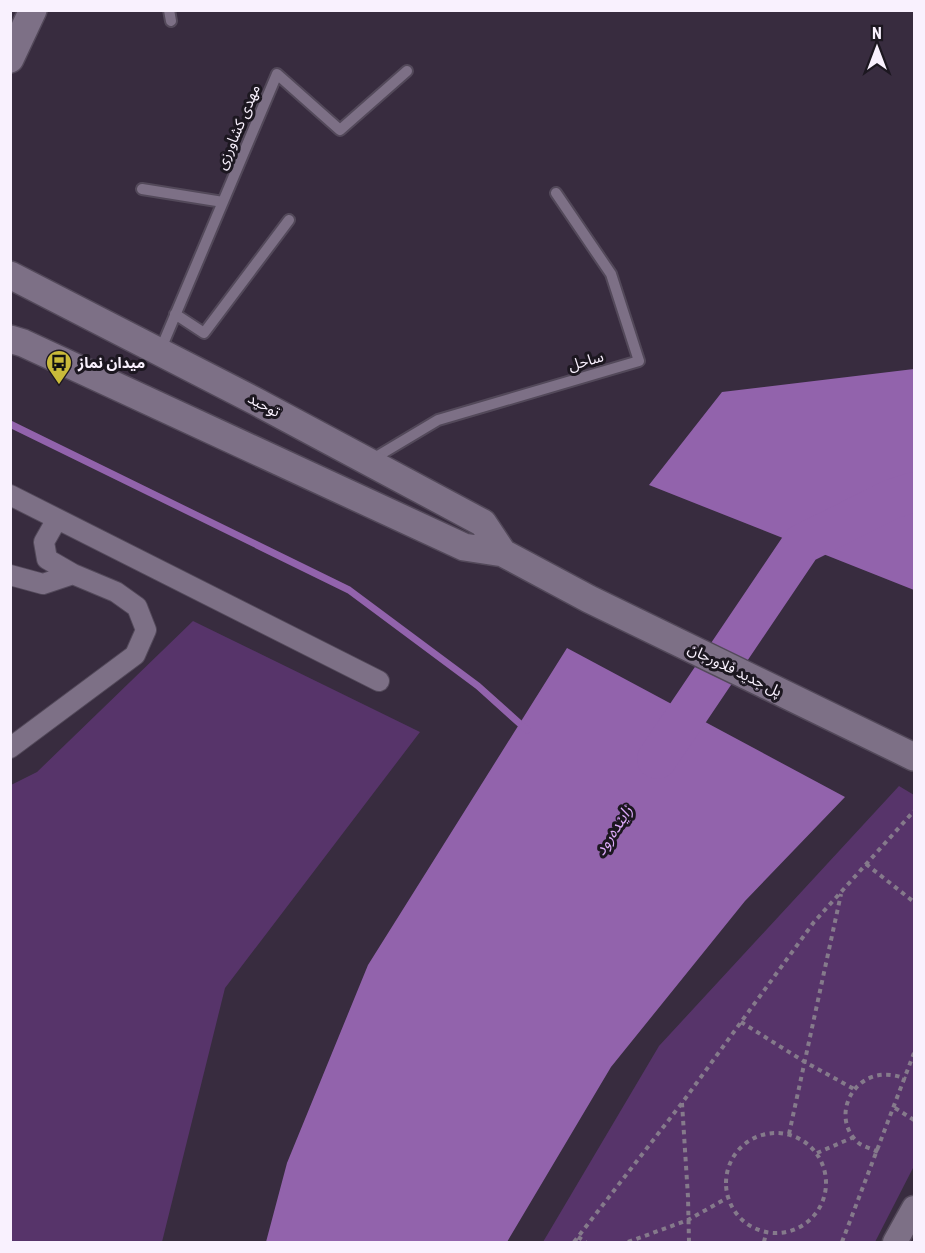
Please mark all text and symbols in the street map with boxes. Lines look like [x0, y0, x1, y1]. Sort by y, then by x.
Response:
north arrow [847, 18, 907, 78]
text: N [872, 24, 882, 43]
street label: مهدی کشاورزی [212, 82, 264, 172]
street label: ساحل [566, 347, 606, 375]
bus stop icon: میدان نماز [44, 348, 74, 386]
place label: میدان نماز [77, 354, 145, 372]
street label: توحید [245, 389, 283, 421]
street label: پل جدید فلاورجان [685, 639, 785, 702]
water label: زاینده‌رود [590, 801, 637, 859]

